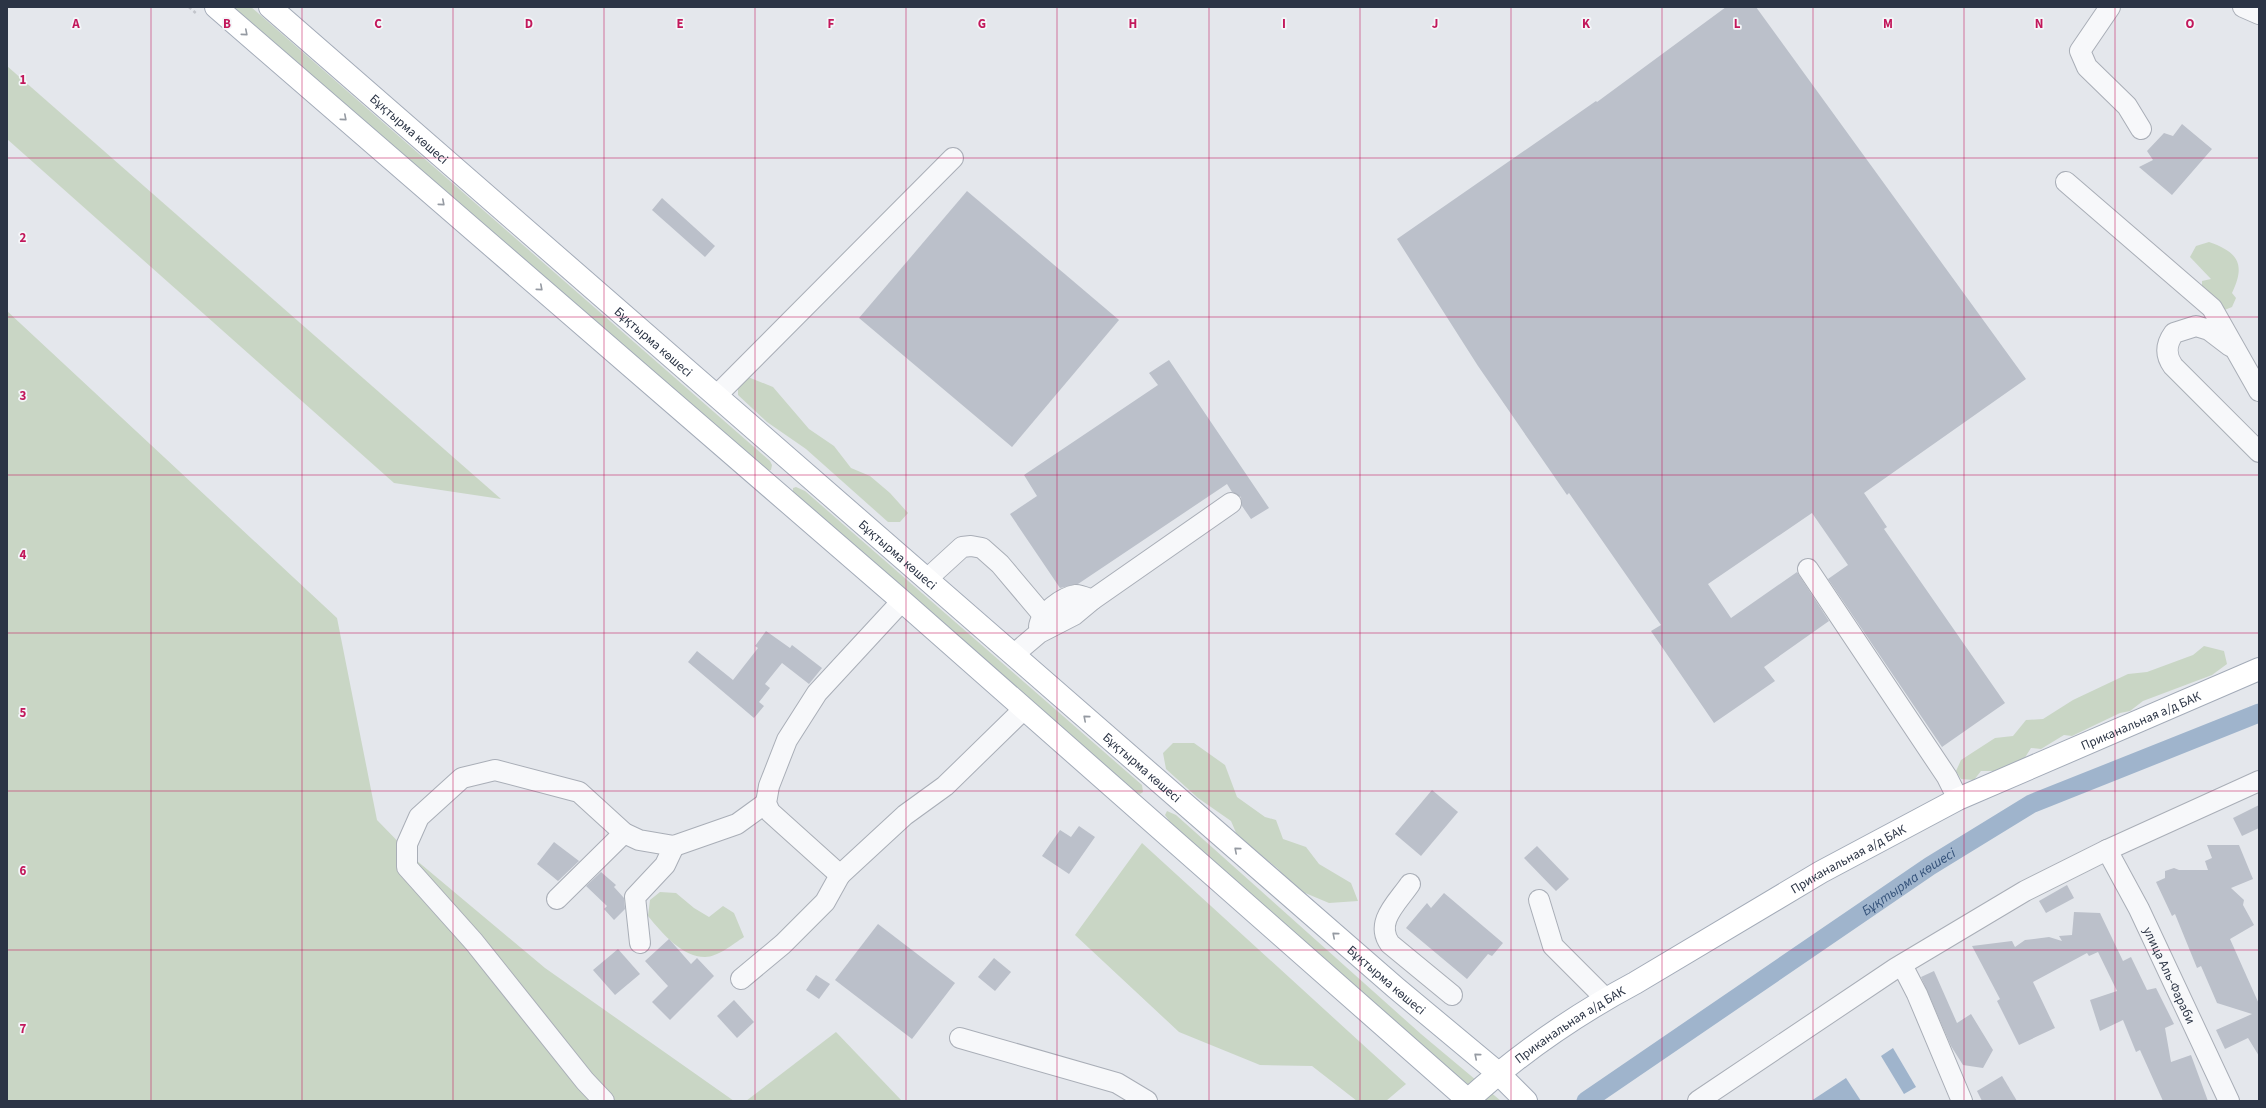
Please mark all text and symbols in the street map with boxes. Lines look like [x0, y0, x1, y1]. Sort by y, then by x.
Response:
text: A [71, 15, 80, 33]
text: B [223, 15, 231, 33]
text: C [374, 15, 382, 33]
text: D [525, 15, 533, 33]
text: E [676, 15, 684, 33]
text: F [828, 15, 835, 33]
text: G [978, 15, 986, 33]
text: H [1129, 15, 1137, 33]
text: I [1282, 15, 1286, 33]
text: J [1432, 15, 1438, 33]
text: K [1582, 15, 1591, 33]
text: L [1734, 15, 1741, 33]
text: M [1883, 15, 1893, 33]
text: N [2035, 15, 2043, 33]
text: O [2186, 15, 2195, 33]
one-way arrow [241, 28, 248, 35]
text: 1 [20, 71, 27, 89]
street label: Бұқтырма көшесі [366, 90, 452, 168]
one-way arrow [339, 113, 346, 120]
one-way arrow [437, 198, 445, 205]
text: 2 [20, 229, 27, 247]
one-way arrow [535, 283, 543, 291]
street label: Бұқтырма көшесі [610, 303, 696, 381]
text: 3 [20, 387, 27, 405]
street label: Бұқтырма көшесі [854, 516, 940, 594]
text: 4 [20, 546, 27, 564]
street label: Приканальная а/д БАК [2078, 687, 2204, 755]
text: 5 [20, 704, 27, 722]
one-way arrow [1084, 716, 1091, 723]
street label: Бұқтырма көшесі [1099, 729, 1185, 807]
street label: Приканальная а/д БАК [1787, 820, 1910, 898]
water label: Бұқтырма көшесі [1858, 843, 1960, 921]
one-way arrow [1234, 847, 1242, 854]
text: 6 [20, 862, 27, 880]
street label: улица Аль-Фараби [2139, 924, 2200, 1027]
one-way arrow [1332, 932, 1340, 940]
street label: Бұқтырма көшесі [1343, 942, 1429, 1019]
street label: Приканальная а/д БАК [1511, 982, 1629, 1068]
text: 7 [20, 1020, 27, 1038]
one-way arrow [1474, 1053, 1481, 1060]

